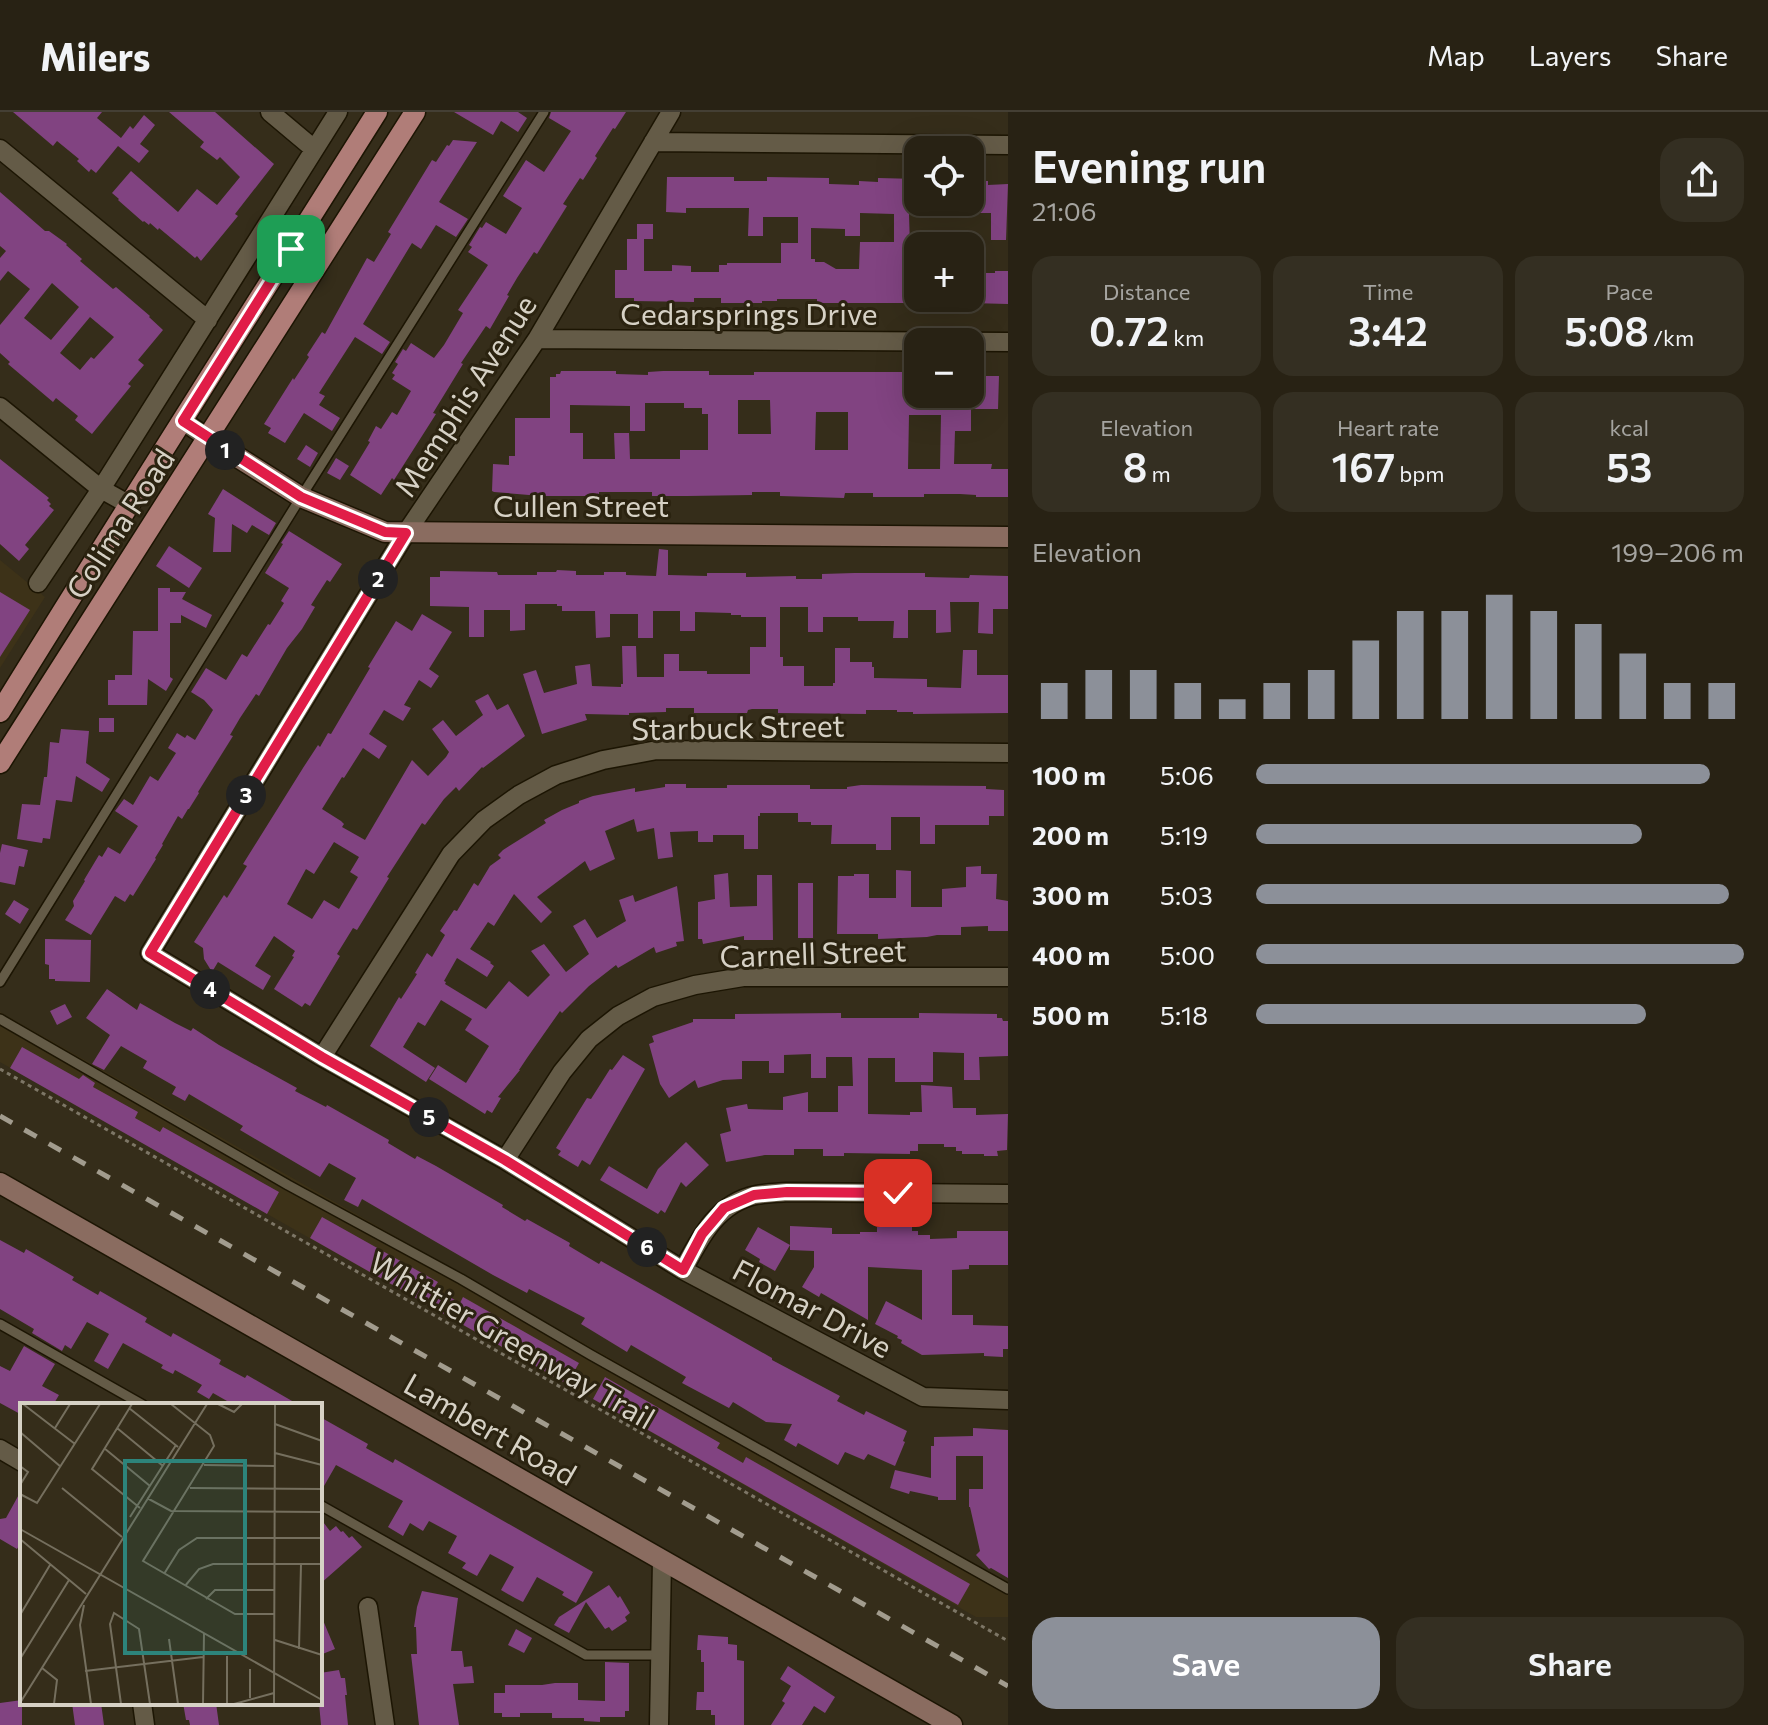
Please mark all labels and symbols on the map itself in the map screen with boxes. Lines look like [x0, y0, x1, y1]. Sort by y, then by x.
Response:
pin [257, 215, 325, 283]
street label: Memphis Avenue [385, 287, 543, 503]
street label: Cedarsprings Drive [620, 294, 878, 331]
pin: 1 [205, 430, 245, 470]
street label: Colima Road [57, 441, 181, 605]
street label: Cullen Street [493, 486, 669, 523]
pin: 2 [358, 559, 398, 599]
street label: Starbuck Street [631, 706, 845, 746]
pin: 3 [226, 775, 266, 815]
street label: Carnell Street [719, 930, 907, 974]
pin: 4 [190, 969, 230, 1009]
pin: 5 [409, 1097, 449, 1137]
pin [864, 1159, 932, 1227]
pin: 6 [627, 1227, 667, 1267]
street label: Whittier Greenway Trail [364, 1242, 662, 1436]
street label: Flomar Drive [727, 1250, 899, 1364]
street label: Lambert Road [398, 1364, 584, 1492]
inset map [20, 1403, 322, 1705]

